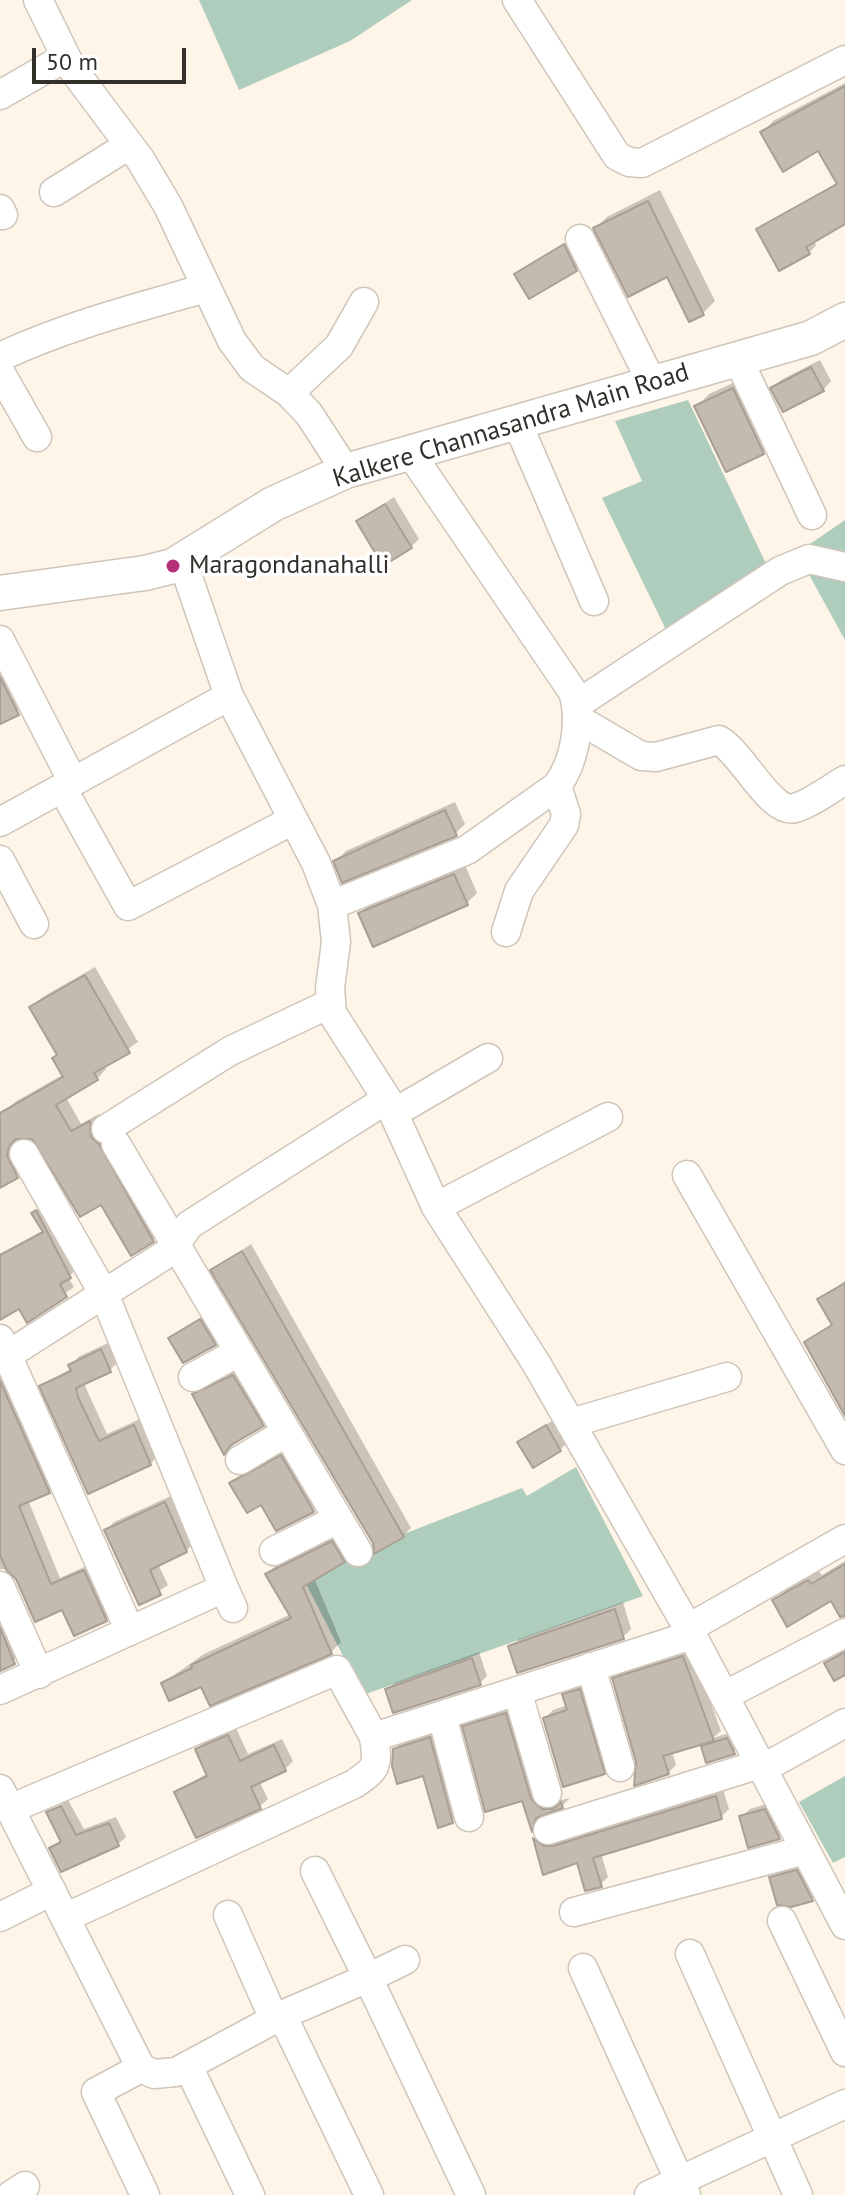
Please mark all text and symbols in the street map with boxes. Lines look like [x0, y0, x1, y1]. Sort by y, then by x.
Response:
scale bar [36, 32, 190, 82]
text: 50 m [46, 46, 98, 77]
street label: Kalkere Channasandra Main Road [329, 357, 693, 495]
place label: Maragondanahalli [189, 550, 390, 582]
marker: Maragondanahalli [164, 557, 182, 575]

